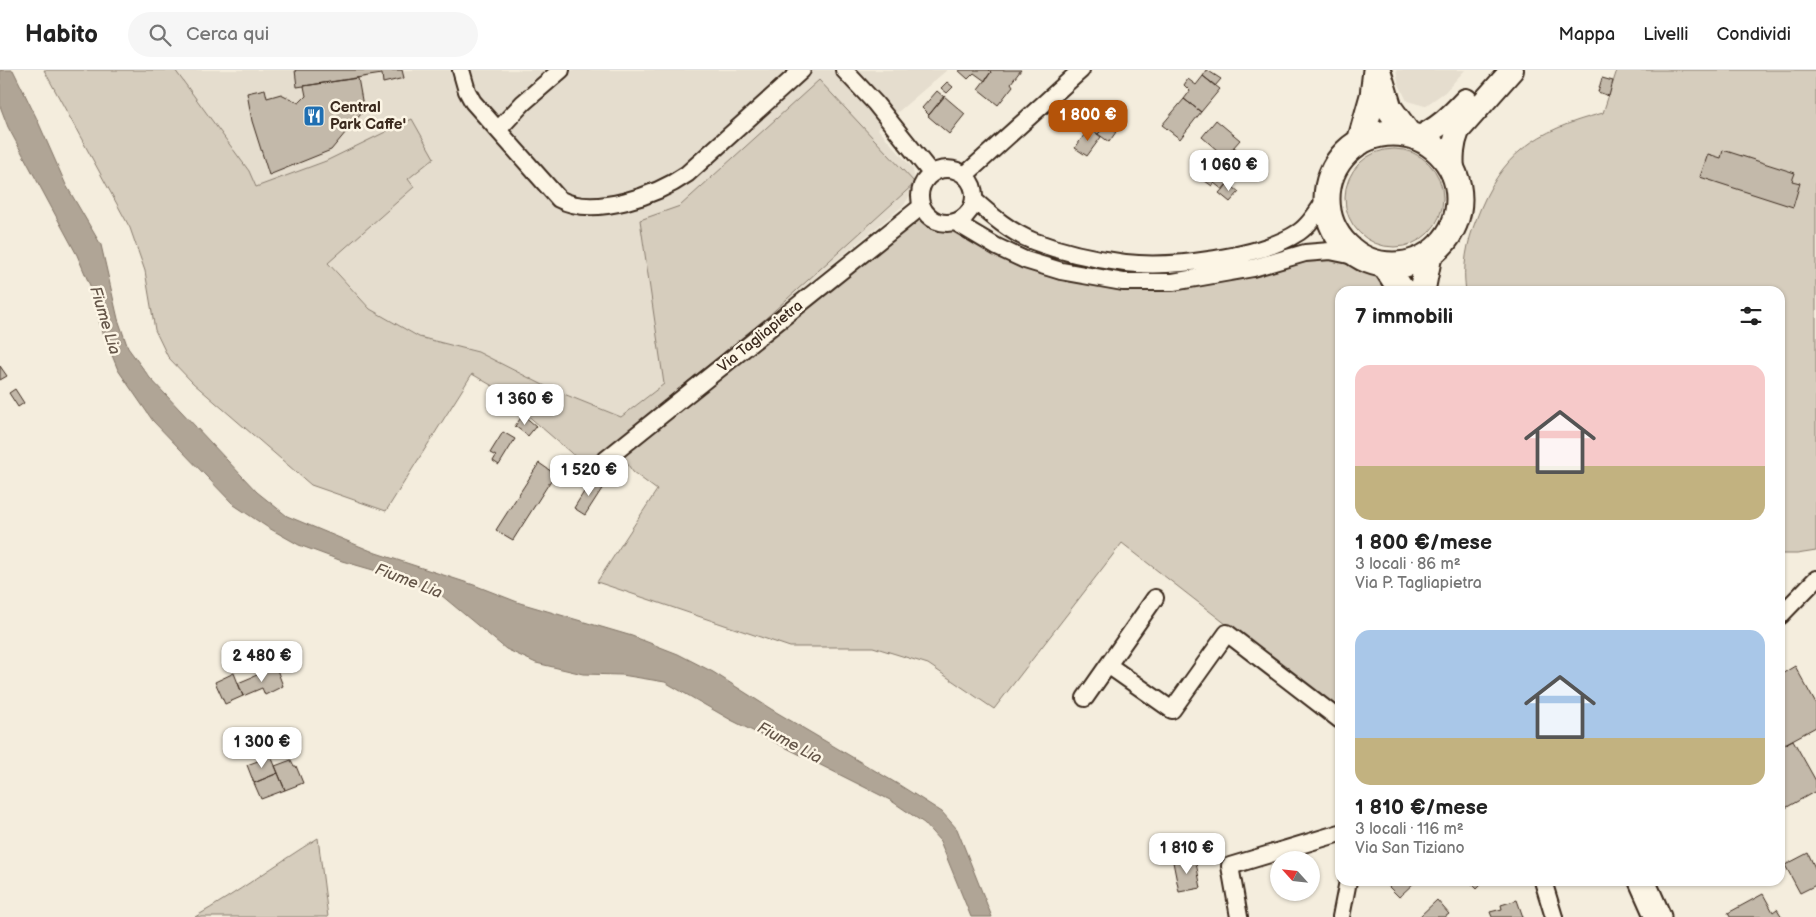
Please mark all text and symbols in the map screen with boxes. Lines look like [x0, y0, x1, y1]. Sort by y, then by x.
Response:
search box [128, 12, 478, 57]
text: Habito [25, 20, 98, 49]
icon: search [146, 21, 174, 49]
text: Cerca qui [186, 23, 269, 46]
text: Mappa [1558, 24, 1615, 45]
text: Livelli [1643, 24, 1689, 45]
text: Condividi [1717, 24, 1791, 45]
place label: Central Park Caffe' [330, 98, 406, 134]
pin: 1 800 € [1042, 100, 1134, 142]
restaurant icon: Central Park Caffe' [302, 104, 326, 128]
text: 1 800 € [1060, 106, 1117, 125]
pin: 1 060 € [1183, 150, 1275, 192]
text: 1 060 € [1200, 156, 1258, 175]
water label: Fiume Lia [85, 284, 124, 357]
street label: Via Tagliapietra [714, 296, 807, 377]
icon: filters [1737, 302, 1765, 330]
text: 7 immobili [1355, 304, 1453, 329]
pin: 1 360 € [479, 384, 571, 426]
text: 1 360 € [497, 390, 553, 409]
icon: home [1515, 397, 1605, 487]
pin: 1 520 € [543, 454, 635, 497]
text: 1 520 € [561, 461, 617, 480]
text: 1 800 €/mese [1355, 530, 1492, 555]
text: 3 locali · 86 m² [1355, 555, 1461, 574]
water label: Fiume Lia [372, 560, 445, 603]
text: Via P. Tagliapietra [1355, 574, 1482, 593]
pin: 2 480 € [216, 640, 308, 683]
text: 2 480 € [232, 647, 292, 666]
icon: home [1515, 662, 1605, 752]
water label: Fiume Lia [754, 718, 825, 768]
pin: 1 300 € [216, 726, 308, 769]
text: 1 300 € [234, 733, 290, 752]
text: 1 810 €/mese [1355, 795, 1488, 820]
text: 3 locali · 116 m² [1355, 820, 1464, 839]
pin: 1 810 € [1141, 832, 1233, 875]
text: 1 810 € [1160, 839, 1214, 858]
text: Via San Tiziano [1355, 839, 1465, 858]
north arrow [1270, 851, 1320, 901]
map controls [1270, 851, 1320, 901]

